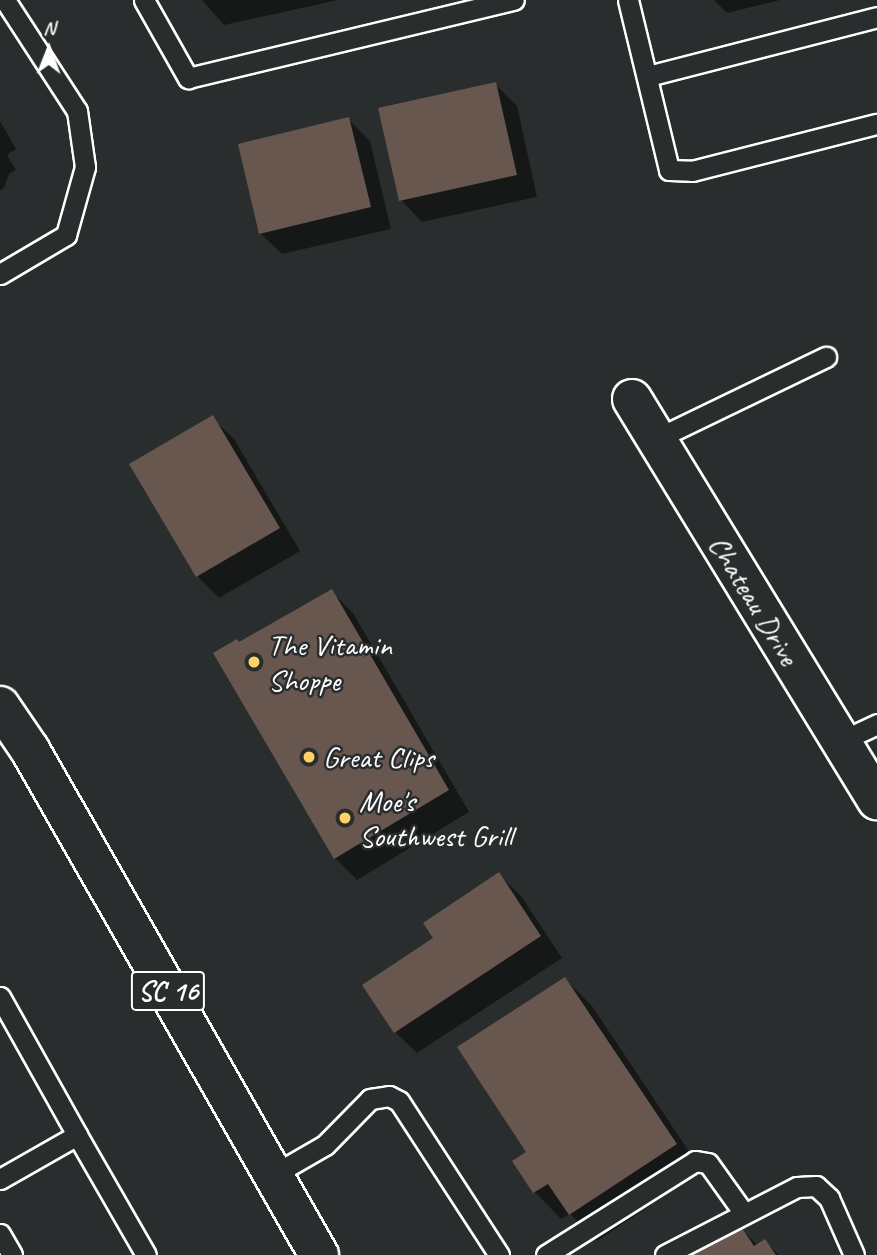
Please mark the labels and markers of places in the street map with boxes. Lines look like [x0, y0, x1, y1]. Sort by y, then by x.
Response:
place label: The Vitamin Shoppe [268, 627, 393, 698]
marker: The Vitamin Shoppe [246, 654, 262, 670]
place label: Great Clips [323, 739, 434, 775]
marker: Great Clips [301, 749, 317, 765]
place label: Moe's Southwest Grill [359, 783, 513, 854]
marker: Moe's Southwest Grill [337, 810, 353, 826]

